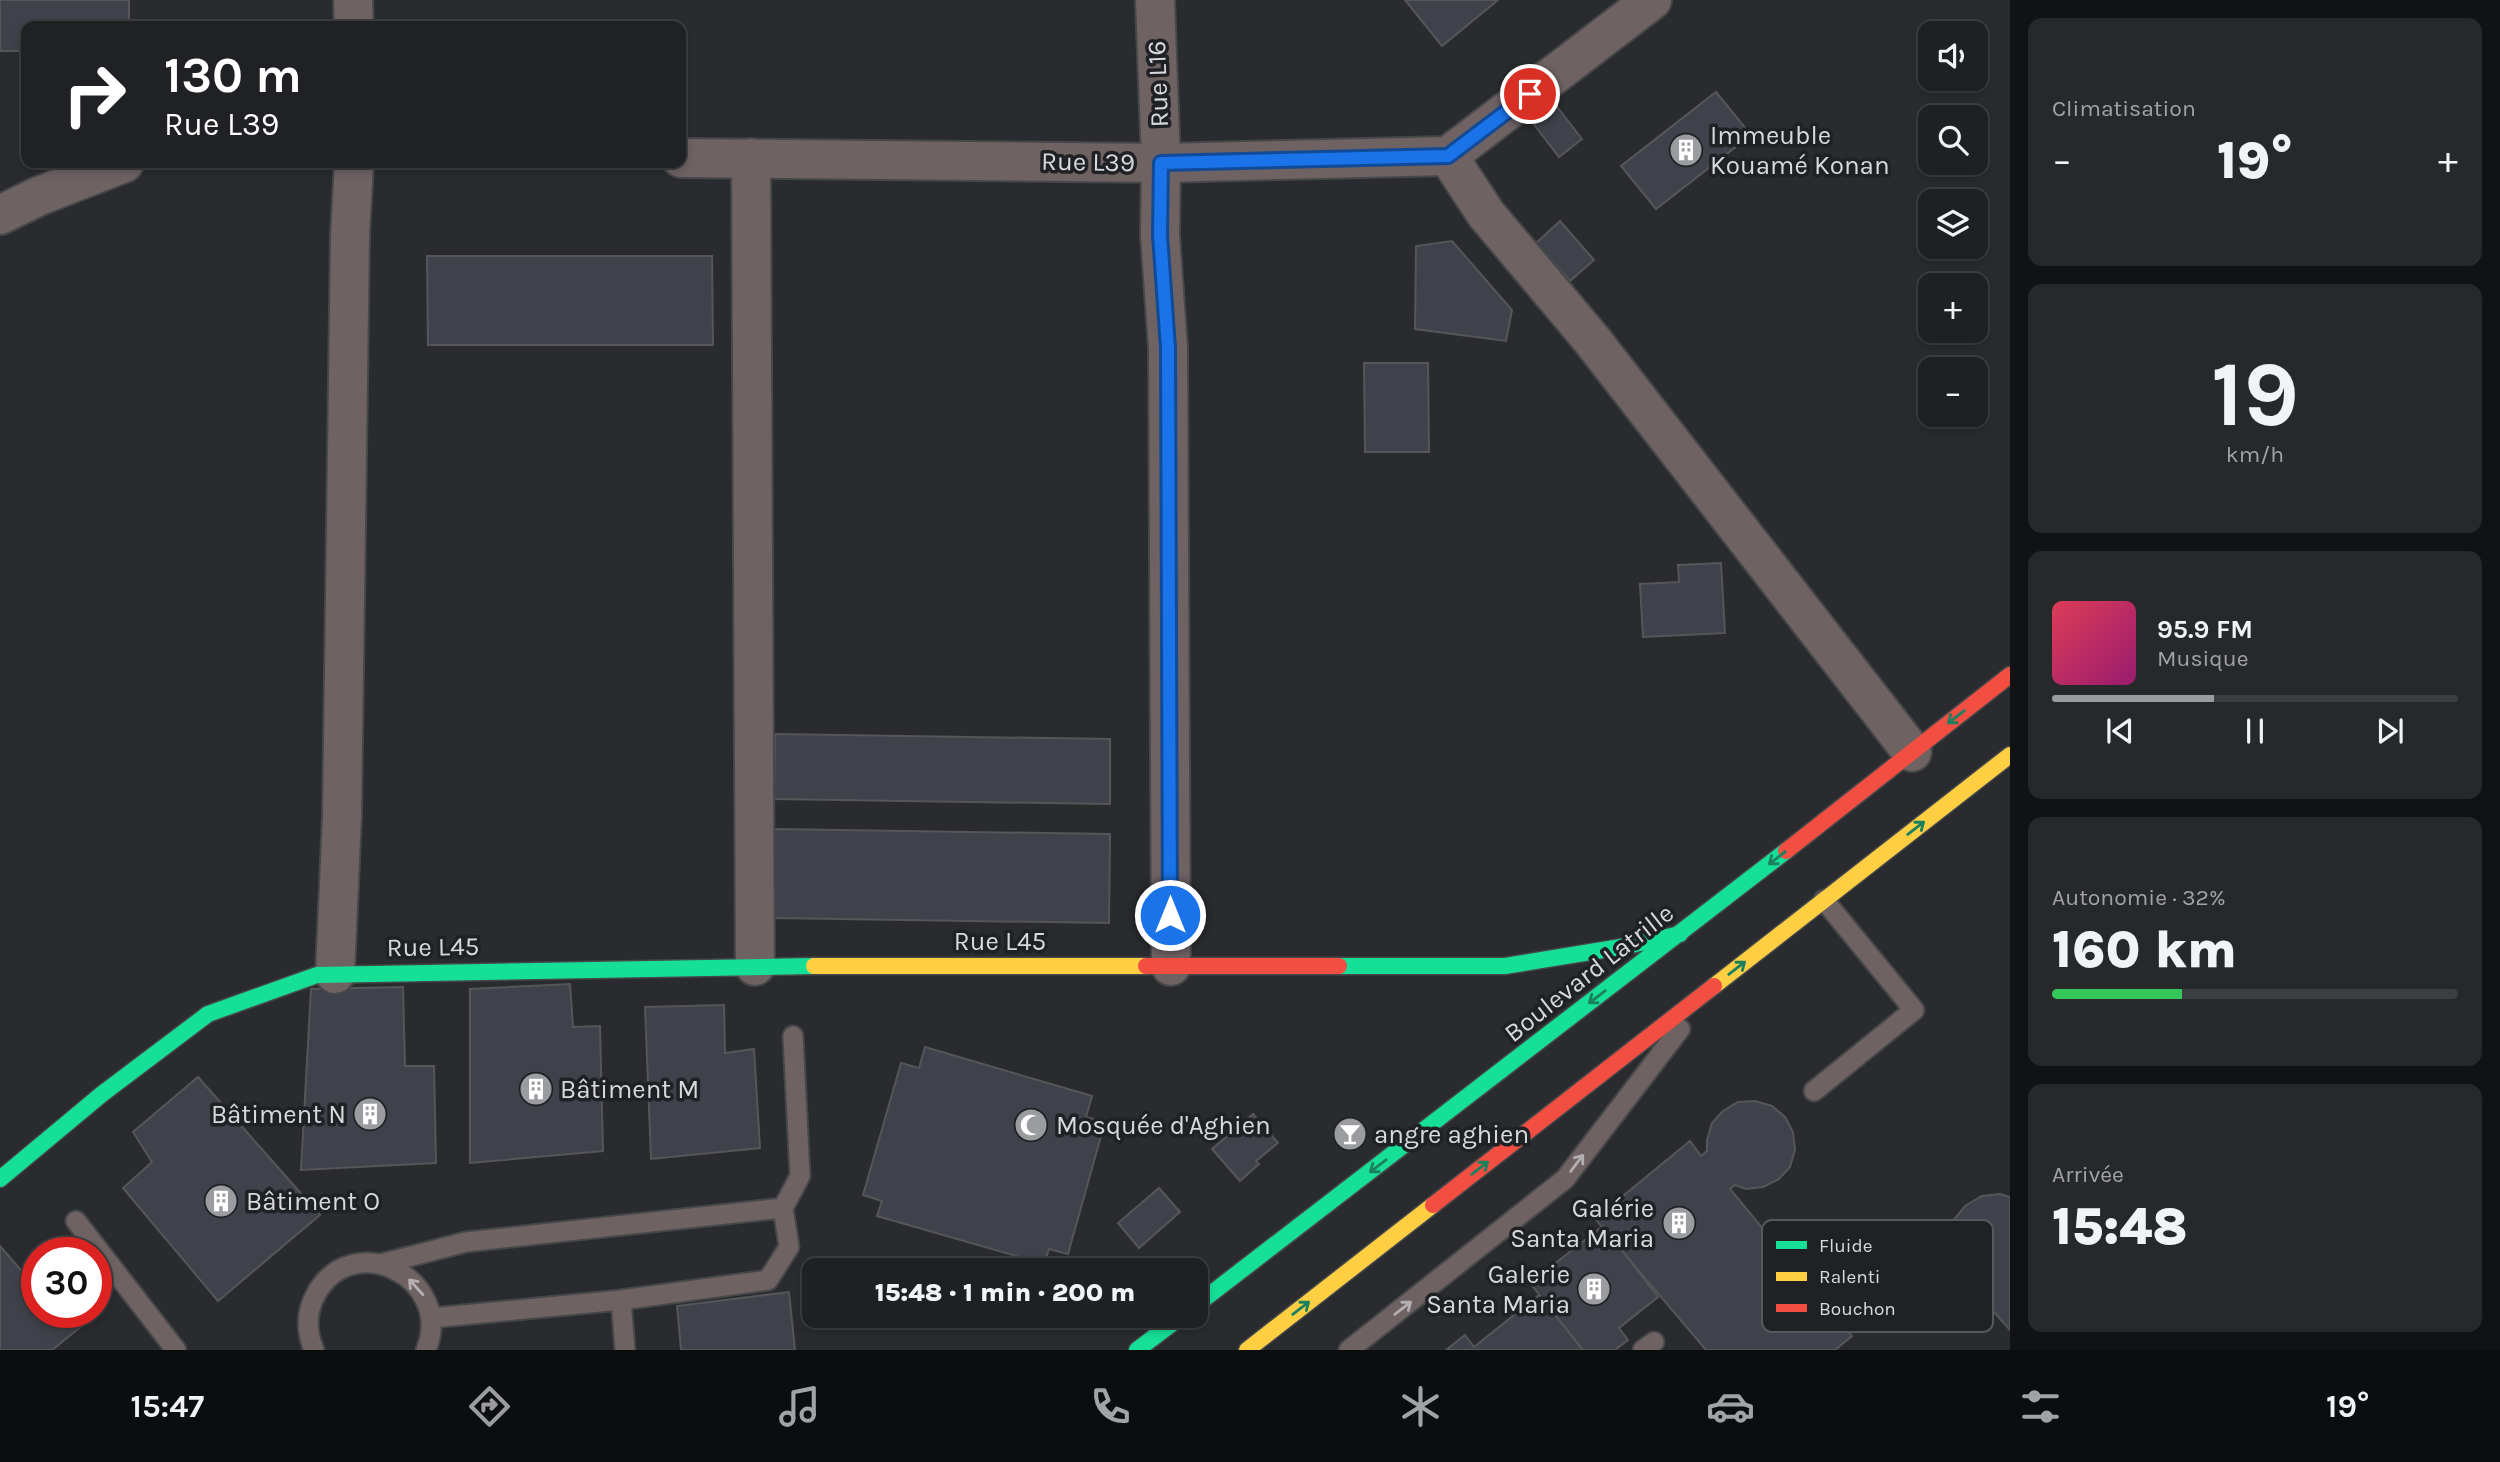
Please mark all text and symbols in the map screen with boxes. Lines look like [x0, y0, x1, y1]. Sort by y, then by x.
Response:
map controls [1918, 21, 1988, 427]
button: sound [1918, 21, 1988, 91]
street label: Rue L16 [1141, 40, 1175, 128]
text: 130 m [164, 47, 302, 104]
icon: right [49, 49, 140, 140]
pin [1500, 64, 1560, 124]
icon: arrive [1511, 75, 1549, 113]
text: Climatisation [2052, 95, 2196, 122]
button: search [1918, 105, 1988, 175]
text: Rue L39 [164, 106, 279, 143]
place label: Immeuble Kouamé Konan [1710, 120, 1890, 181]
text: 19° [2217, 130, 2293, 191]
building icon: Immeuble Kouamé Konan [1667, 131, 1705, 169]
text: − [2052, 138, 2072, 183]
text: + [2438, 138, 2458, 183]
street label: Rue L39 [1041, 146, 1135, 178]
button: layers [1918, 189, 1988, 259]
button: + [1918, 273, 1988, 343]
text: 19 [2211, 342, 2299, 448]
button: − [1918, 357, 1988, 427]
text: km/h [2226, 441, 2284, 468]
text: 95.9 FM [2157, 614, 2253, 645]
text: Musique [2157, 645, 2249, 672]
one-way arrow [1947, 710, 1966, 725]
icon: previous [2101, 712, 2139, 750]
icon: pause [2236, 712, 2274, 750]
icon: next [2371, 712, 2409, 750]
one-way arrow [1906, 821, 1925, 836]
one-way arrow [1768, 850, 1787, 865]
position arrow [1133, 878, 1207, 952]
text: Autonomie · 32% [2052, 884, 2226, 911]
street label: Boulevard Latrille [1498, 897, 1680, 1049]
text: 160 km [2052, 919, 2237, 980]
street label: Rue L45 [954, 926, 1046, 957]
street label: Rue L45 [386, 931, 480, 963]
one-way arrow [1727, 961, 1745, 976]
one-way arrow [1589, 990, 1607, 1005]
building icon: Bâtiment M [517, 1070, 555, 1108]
place label: Bâtiment M [560, 1074, 699, 1105]
building icon: Bâtiment N [351, 1095, 389, 1133]
place label: Bâtiment N [211, 1099, 346, 1130]
mosque icon: Mosquée d'Aghien [1012, 1106, 1050, 1144]
place label: Mosquée d'Aghien [1056, 1110, 1271, 1141]
bar icon: angre aghien [1331, 1115, 1369, 1153]
place label: angre aghien [1374, 1119, 1529, 1150]
one-way arrow [1570, 1154, 1585, 1173]
one-way arrow [1369, 1158, 1388, 1173]
one-way arrow [1470, 1161, 1489, 1176]
text: Arrivée [2052, 1161, 2124, 1188]
building icon: Bâtiment O [202, 1182, 240, 1220]
place label: Bâtiment O [246, 1186, 380, 1217]
place label: Galérie Santa Maria [1510, 1193, 1654, 1254]
text: 15:48 [2052, 1196, 2188, 1257]
building icon: Galérie Santa Maria [1660, 1204, 1698, 1242]
legend [1762, 1220, 1993, 1332]
text: Fluide [1819, 1235, 1872, 1257]
speed limit sign: 30 [21, 1237, 112, 1328]
place label: Galerie Santa Maria [1426, 1259, 1570, 1320]
text: Ralenti [1819, 1266, 1880, 1288]
building icon: Galerie Santa Maria [1575, 1270, 1613, 1308]
text: 15:48 · 1 min · 200 m [875, 1277, 1135, 1308]
one-way arrow [408, 1278, 424, 1296]
text: Bouchon [1819, 1298, 1896, 1320]
one-way arrow [1291, 1300, 1309, 1316]
one-way arrow [1393, 1300, 1411, 1315]
icon: directions [465, 1382, 514, 1431]
icon: music [775, 1382, 824, 1431]
icon: phone [1086, 1382, 1135, 1431]
icon: climate [1396, 1382, 1445, 1431]
icon: car [1706, 1382, 1755, 1431]
icon: filters [2016, 1382, 2065, 1431]
text: 15:47 [131, 1388, 204, 1425]
text: 19° [2326, 1388, 2369, 1425]

